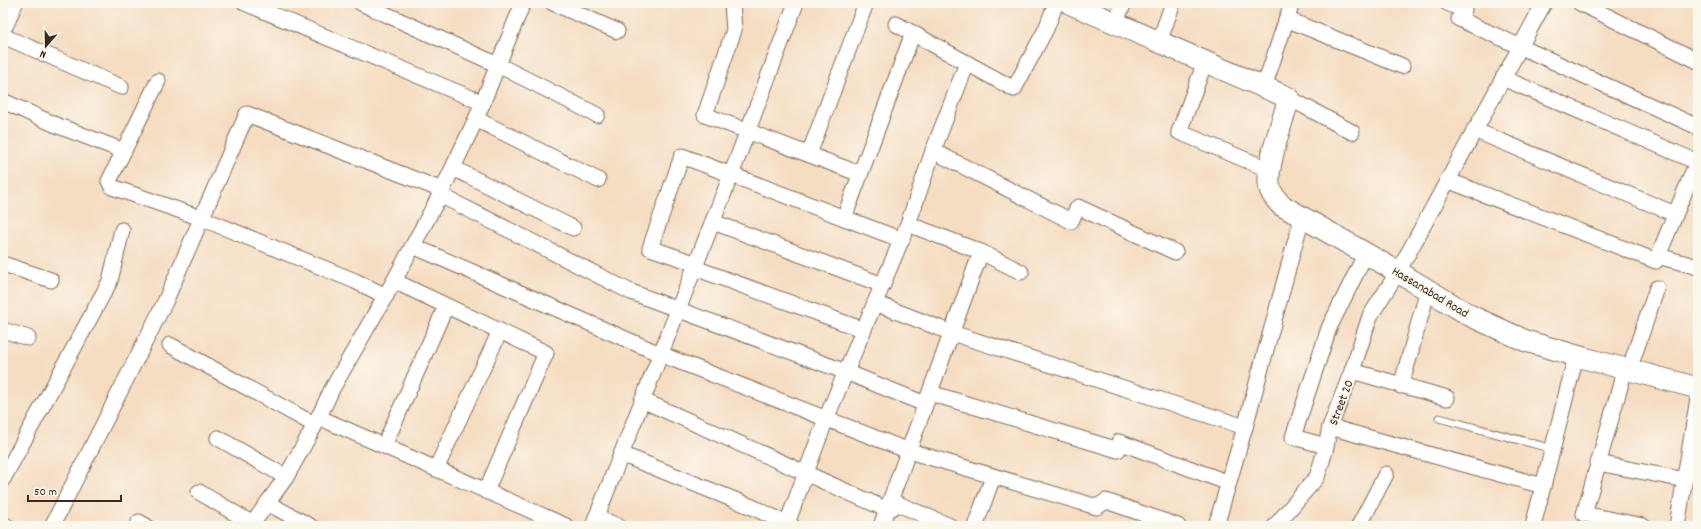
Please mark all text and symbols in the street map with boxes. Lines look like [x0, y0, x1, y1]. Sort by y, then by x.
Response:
north arrow [26, 26, 66, 66]
text: N [37, 45, 49, 62]
street label: Hassanabad Road [1388, 263, 1472, 324]
street label: Street 20 [1325, 377, 1360, 428]
scale bar [28, 477, 121, 503]
text: 50 m [34, 484, 57, 501]

